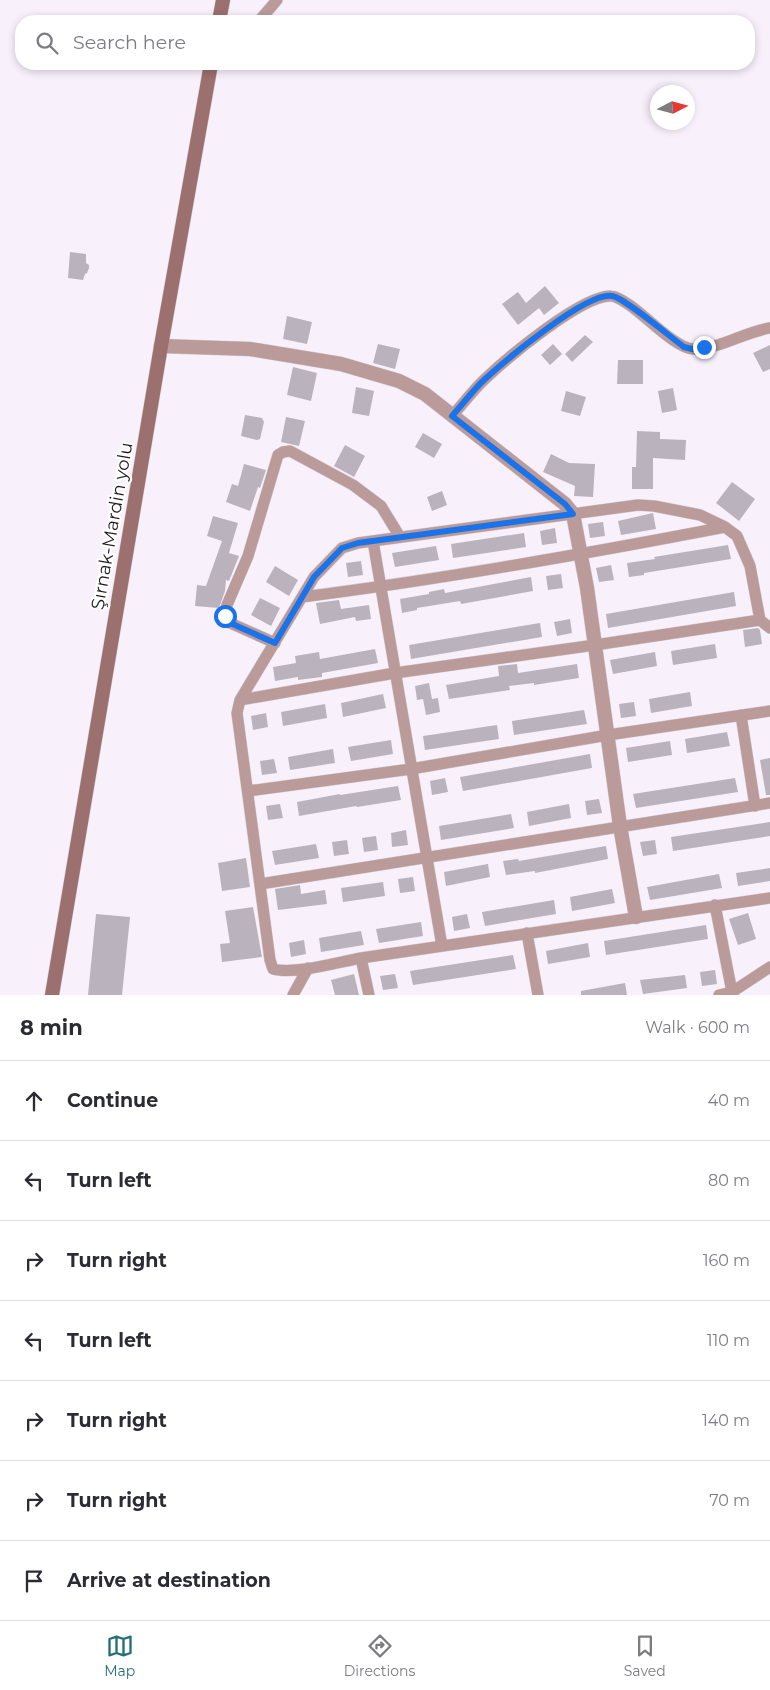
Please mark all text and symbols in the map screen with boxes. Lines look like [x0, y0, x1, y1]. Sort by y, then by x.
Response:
search box [15, 15, 755, 70]
icon: search [33, 29, 61, 57]
text: Search here [73, 31, 186, 54]
north arrow [650, 85, 695, 130]
route end [693, 336, 716, 359]
street label: Şırnak-Mardin yolu [86, 441, 138, 611]
route start [214, 605, 237, 628]
text: 8 min [20, 1015, 83, 1040]
text: Walk · 600 m [645, 1018, 750, 1037]
icon: ahead [20, 1087, 48, 1115]
text: Continue [67, 1089, 158, 1112]
text: 40 m [708, 1091, 750, 1110]
icon: left [20, 1167, 48, 1195]
text: Turn left [67, 1169, 152, 1192]
text: 80 m [708, 1171, 750, 1190]
icon: right [20, 1247, 48, 1275]
text: Turn right [67, 1249, 167, 1272]
text: 160 m [703, 1251, 750, 1270]
icon: left [20, 1327, 48, 1355]
text: Turn left [67, 1329, 152, 1352]
text: 110 m [707, 1331, 750, 1350]
icon: right [20, 1407, 48, 1435]
text: Turn right [67, 1409, 167, 1432]
text: 140 m [702, 1411, 750, 1430]
icon: right [20, 1487, 48, 1515]
text: Turn right [67, 1489, 167, 1512]
text: 70 m [709, 1491, 750, 1510]
icon: arrive [20, 1567, 48, 1595]
text: Arrive at destination [67, 1569, 271, 1592]
tab: Map [104, 1632, 135, 1680]
tab: Directions [344, 1632, 415, 1680]
tab: Saved [624, 1632, 666, 1680]

